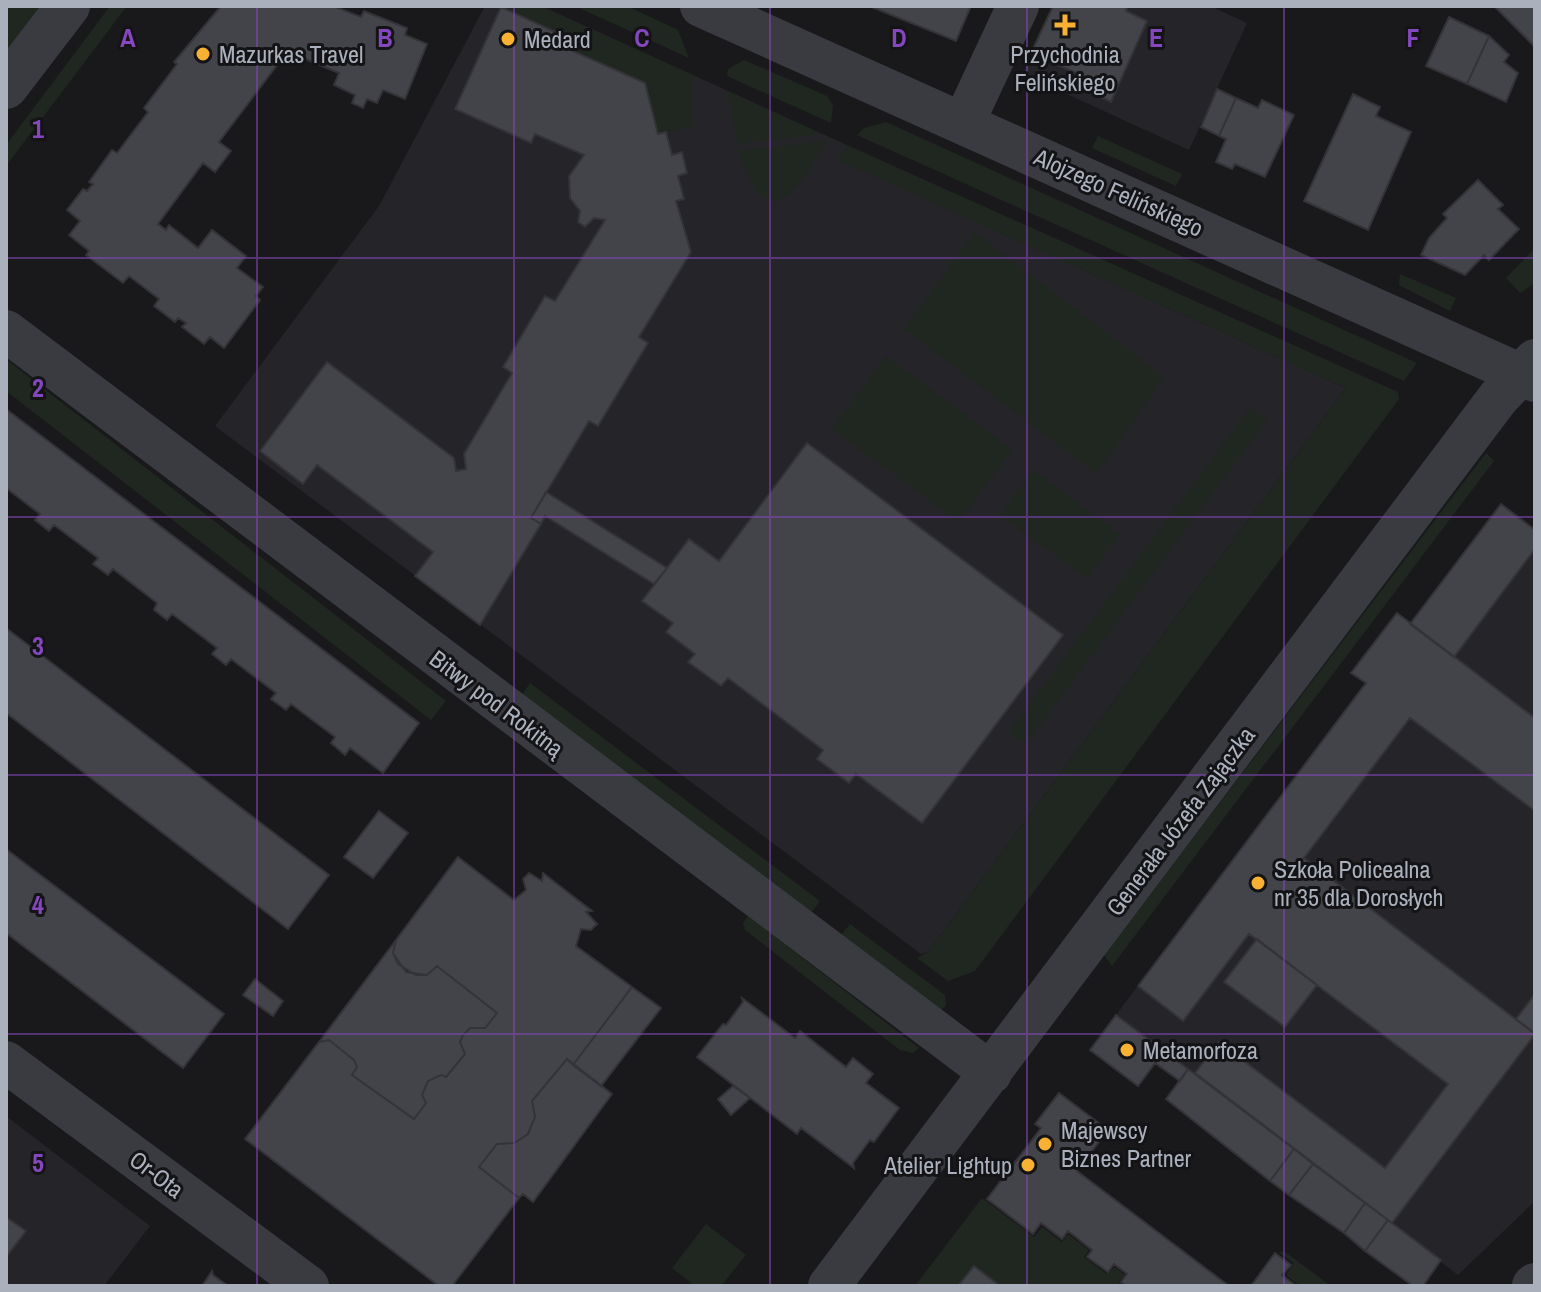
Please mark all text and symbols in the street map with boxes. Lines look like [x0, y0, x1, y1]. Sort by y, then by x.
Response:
marker: Przychodnia Felińskiego [1054, 14, 1076, 36]
text: A [120, 20, 136, 55]
text: B [377, 20, 393, 55]
text: C [634, 20, 650, 55]
text: D [891, 20, 907, 55]
text: E [1149, 20, 1163, 55]
text: F [1406, 20, 1420, 55]
place label: Medard [524, 23, 591, 55]
marker: Medard [499, 30, 517, 48]
place label: Mazurkas Travel [219, 38, 363, 70]
place label: Przychodnia Felińskiego [1010, 38, 1120, 98]
marker: Mazurkas Travel [194, 45, 212, 63]
text: 1 [32, 111, 44, 146]
street label: Alojzego Felińskiego [1029, 140, 1209, 244]
text: 2 [32, 370, 44, 405]
text: 3 [32, 628, 44, 663]
street label: Bitwy pod Rokitną [424, 642, 571, 764]
street label: Generała Józefa Zajączka [1098, 720, 1262, 922]
place label: Szkoła Policealna nr 35 dla Dorosłych [1274, 853, 1444, 913]
marker: Szkoła Policealna nr 35 dla Dorosłych [1249, 874, 1267, 892]
text: 4 [32, 887, 44, 922]
place label: Metamorfoza [1143, 1034, 1258, 1066]
marker: Metamorfoza [1118, 1041, 1136, 1059]
place label: Majewscy Biznes Partner [1061, 1114, 1192, 1174]
marker: Majewscy Biznes Partner [1036, 1135, 1054, 1153]
street label: Or-Ota [123, 1143, 191, 1205]
text: 5 [32, 1145, 44, 1180]
place label: Atelier Lightup [883, 1149, 1012, 1181]
marker: Atelier Lightup [1019, 1156, 1037, 1174]

